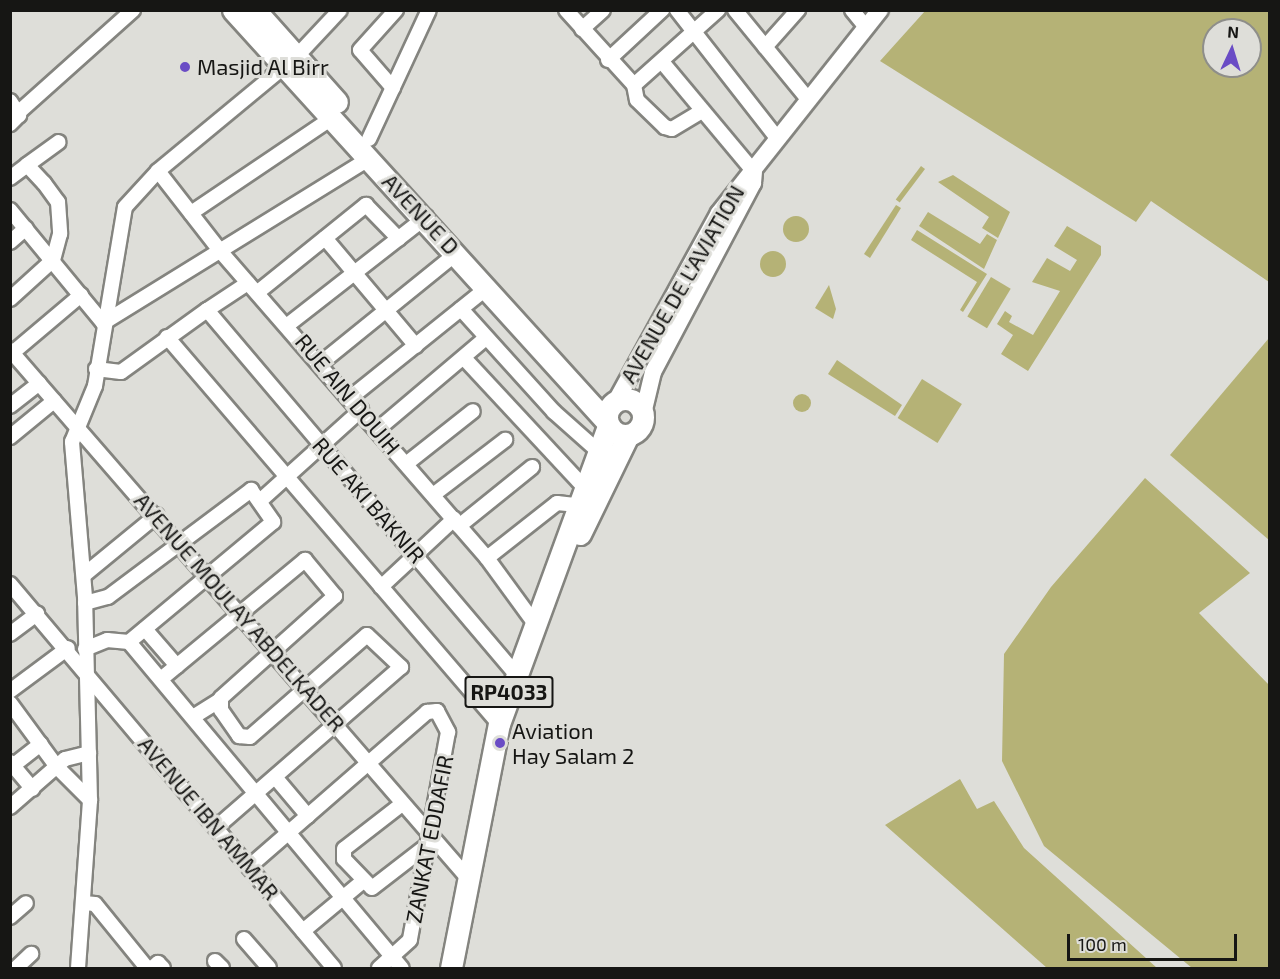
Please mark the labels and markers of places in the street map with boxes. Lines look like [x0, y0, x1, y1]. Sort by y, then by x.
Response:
place label: Masjid Al Birr [197, 54, 330, 80]
marker: Masjid Al Birr [178, 60, 192, 74]
place label: Aviation Hay Salam 2 [512, 717, 635, 768]
marker: Aviation Hay Salam 2 [493, 736, 507, 750]

